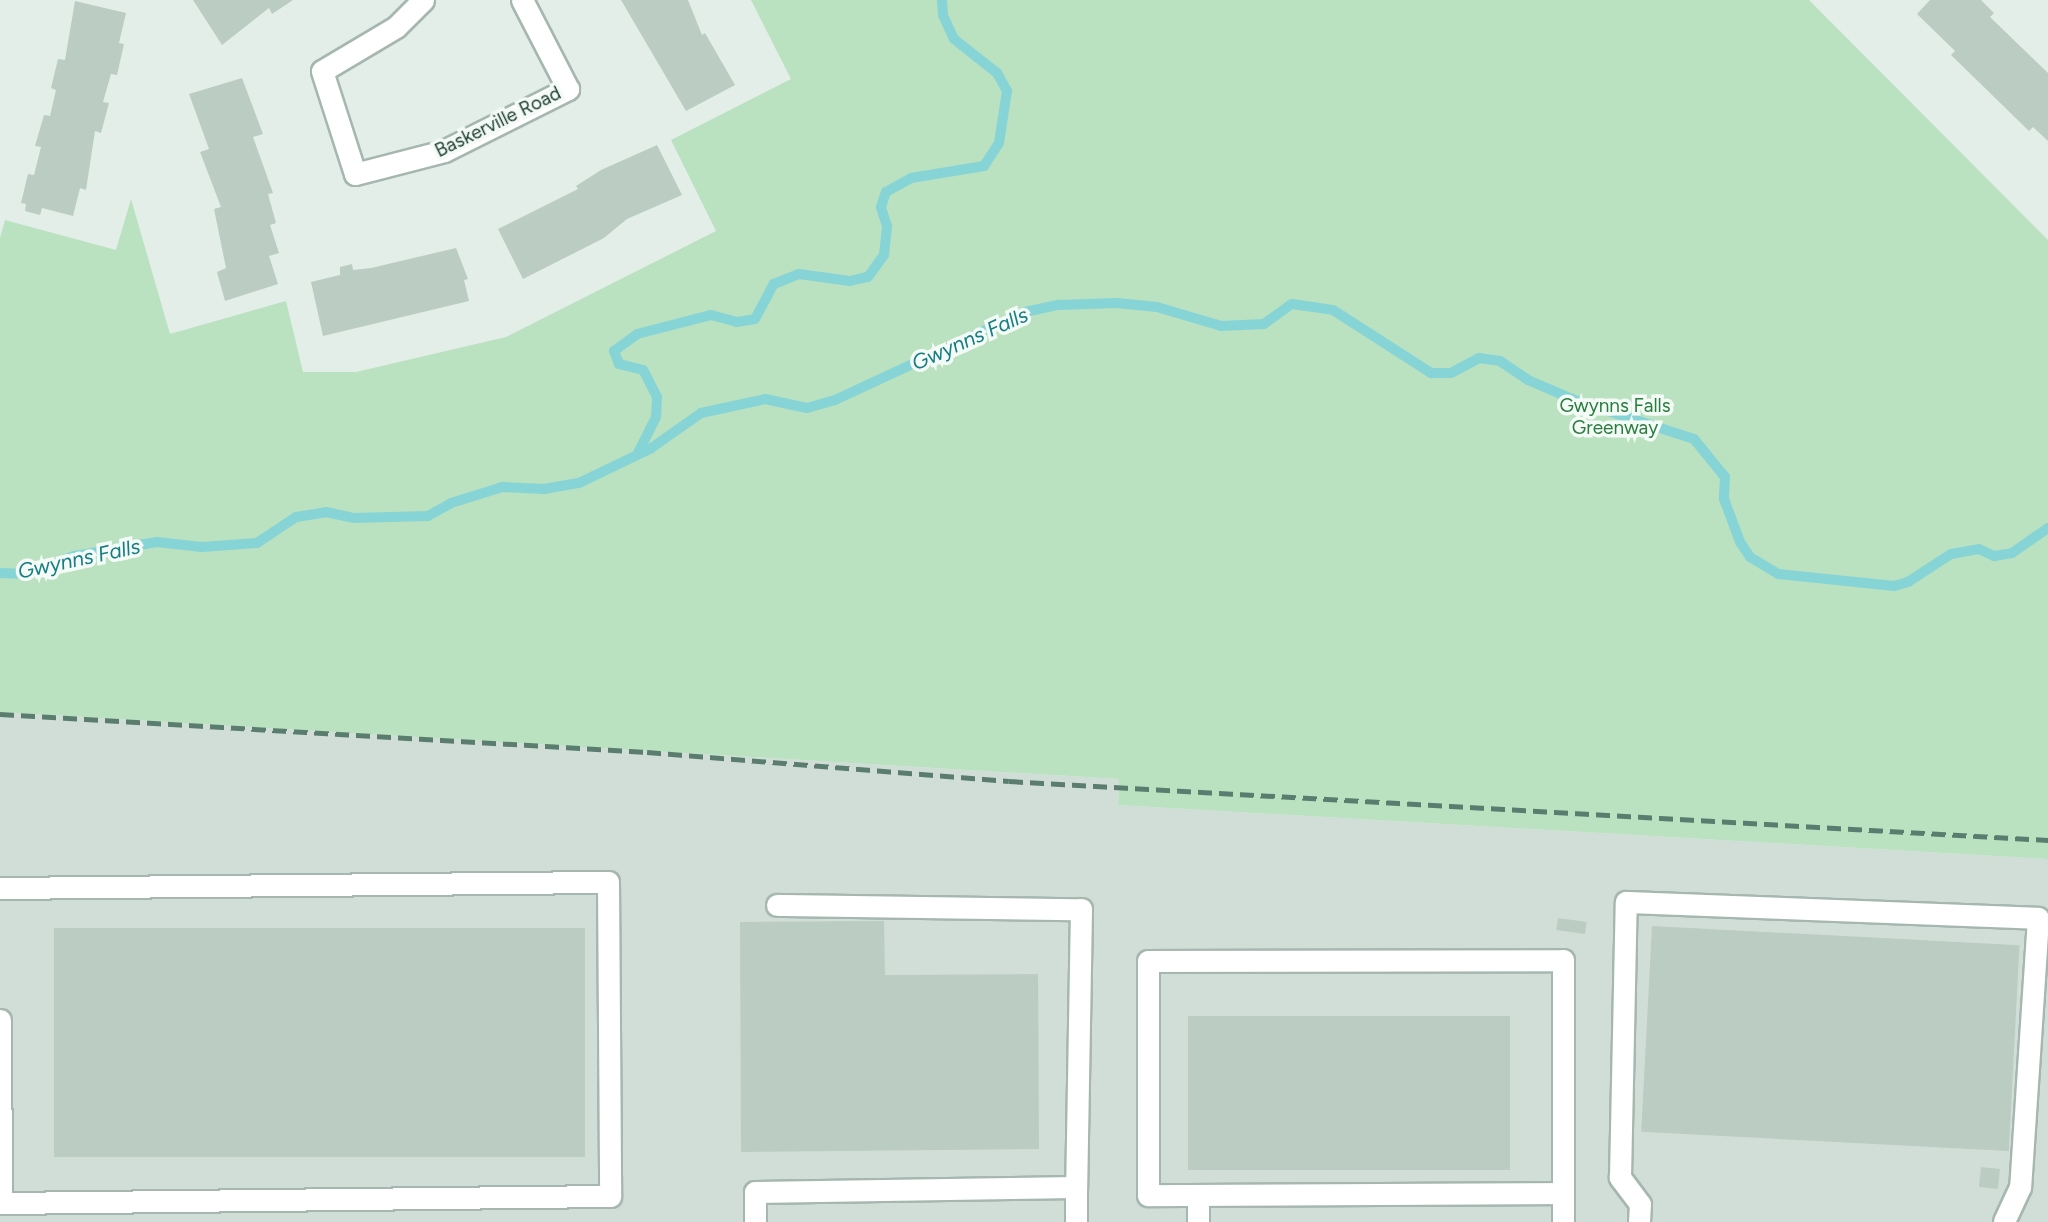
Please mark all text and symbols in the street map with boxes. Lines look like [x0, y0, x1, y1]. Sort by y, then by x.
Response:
street label: Baskerville Road [431, 82, 565, 162]
water label: Gwynns Falls [908, 302, 1032, 376]
park label: Gwynns Falls Greenway [1559, 395, 1671, 439]
water label: Gwynns Falls [15, 534, 143, 584]

